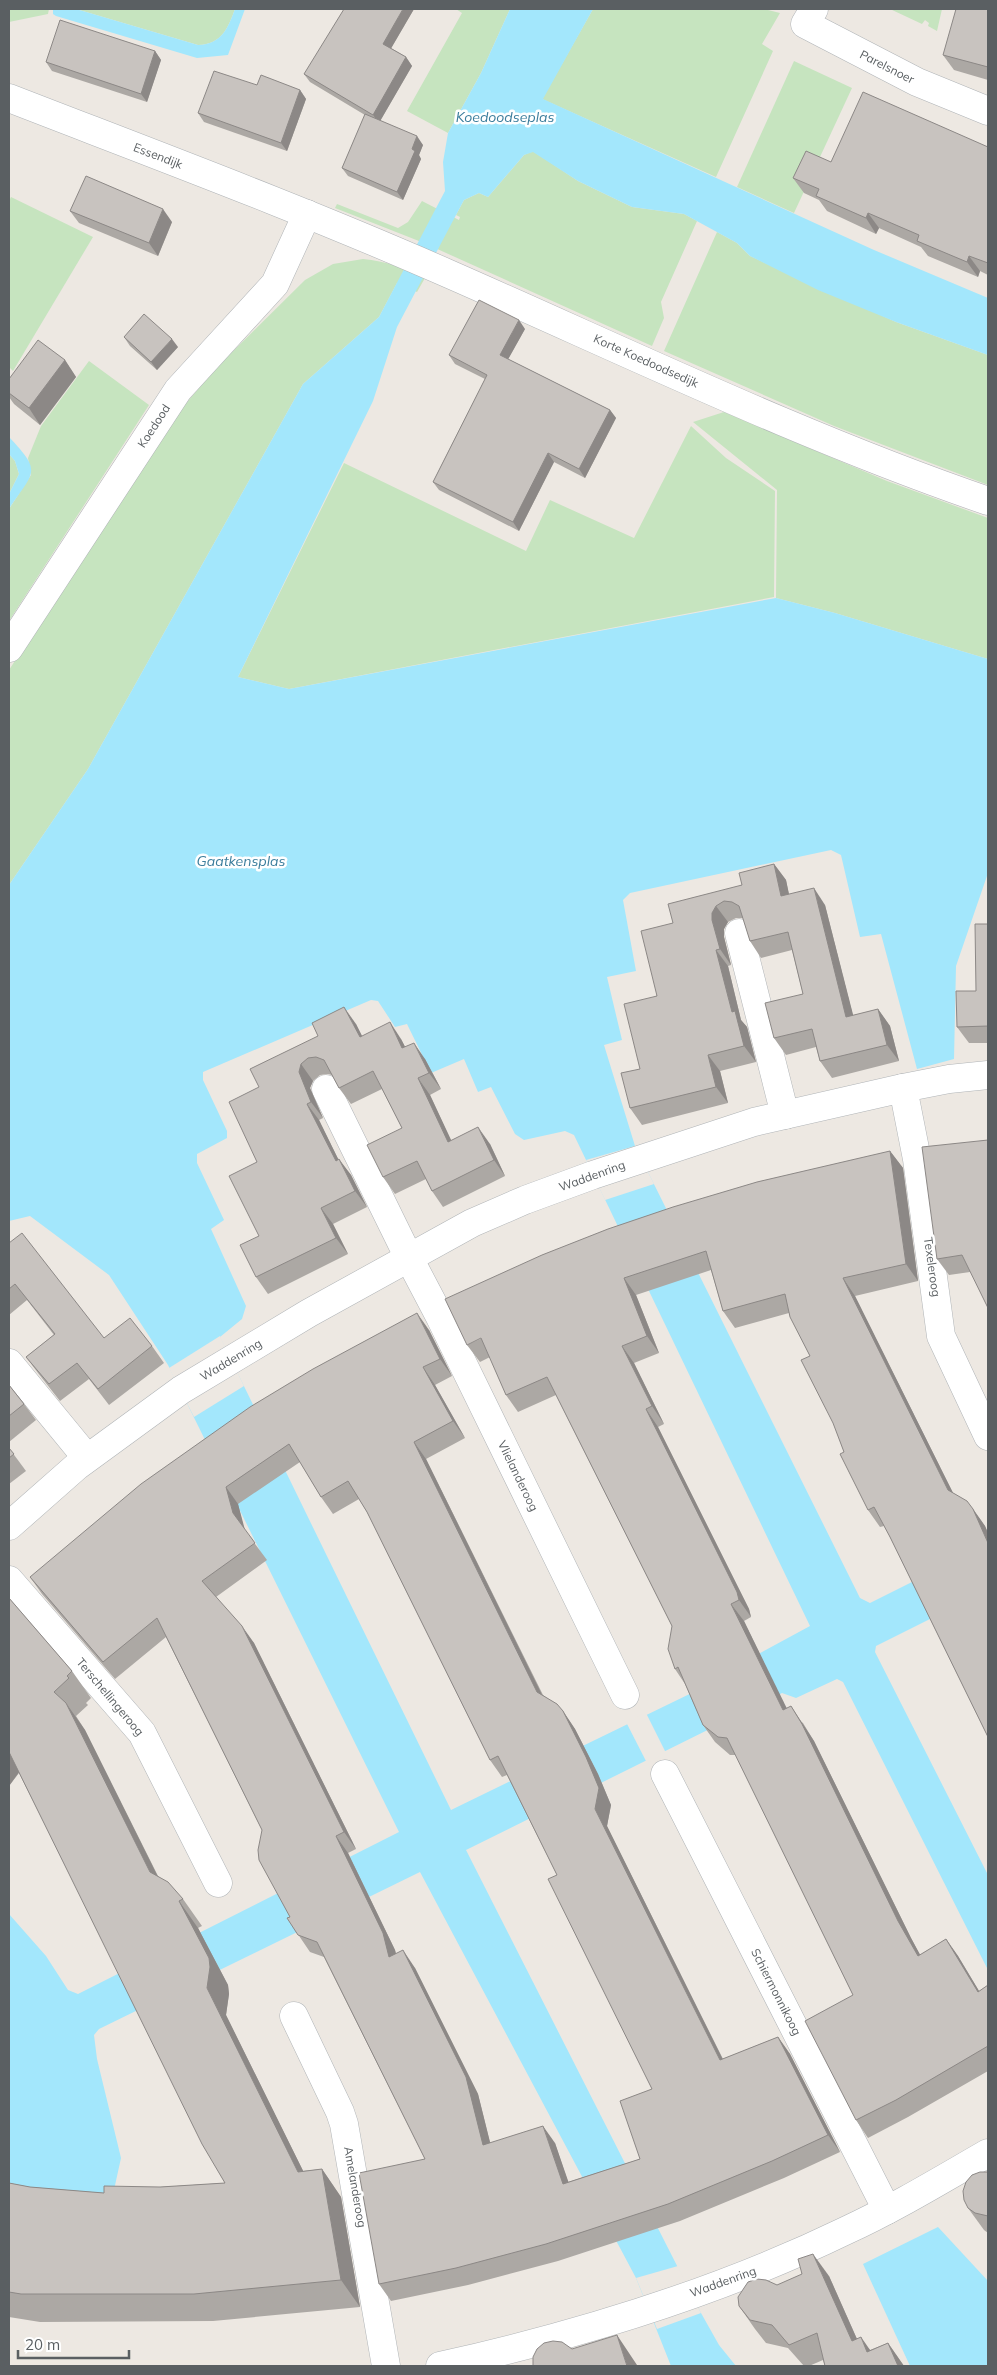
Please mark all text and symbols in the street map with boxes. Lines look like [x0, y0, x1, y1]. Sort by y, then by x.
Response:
street label: Parelsnoer [857, 46, 918, 87]
water label: Koedoodseplas [456, 108, 554, 126]
street label: Essendijk [131, 139, 186, 172]
street label: Korte Koedoodsedijk [591, 331, 702, 391]
street label: Koedood [134, 401, 173, 450]
water label: Gaatkensplas [197, 852, 285, 870]
street label: Waddenring [557, 1157, 627, 1194]
street label: Texeleroog [921, 1236, 944, 1298]
street label: Waddenring [197, 1335, 264, 1384]
street label: Vlielanderoog [495, 1438, 542, 1514]
street label: Terschellingeroog [73, 1655, 147, 1739]
street label: Schiermonnikoog [748, 1946, 805, 2038]
street label: Amelanderoog [341, 2145, 370, 2229]
street label: Waddenring [688, 2263, 758, 2300]
scale bar [18, 2328, 129, 2360]
text: 20 m [25, 2335, 60, 2354]

